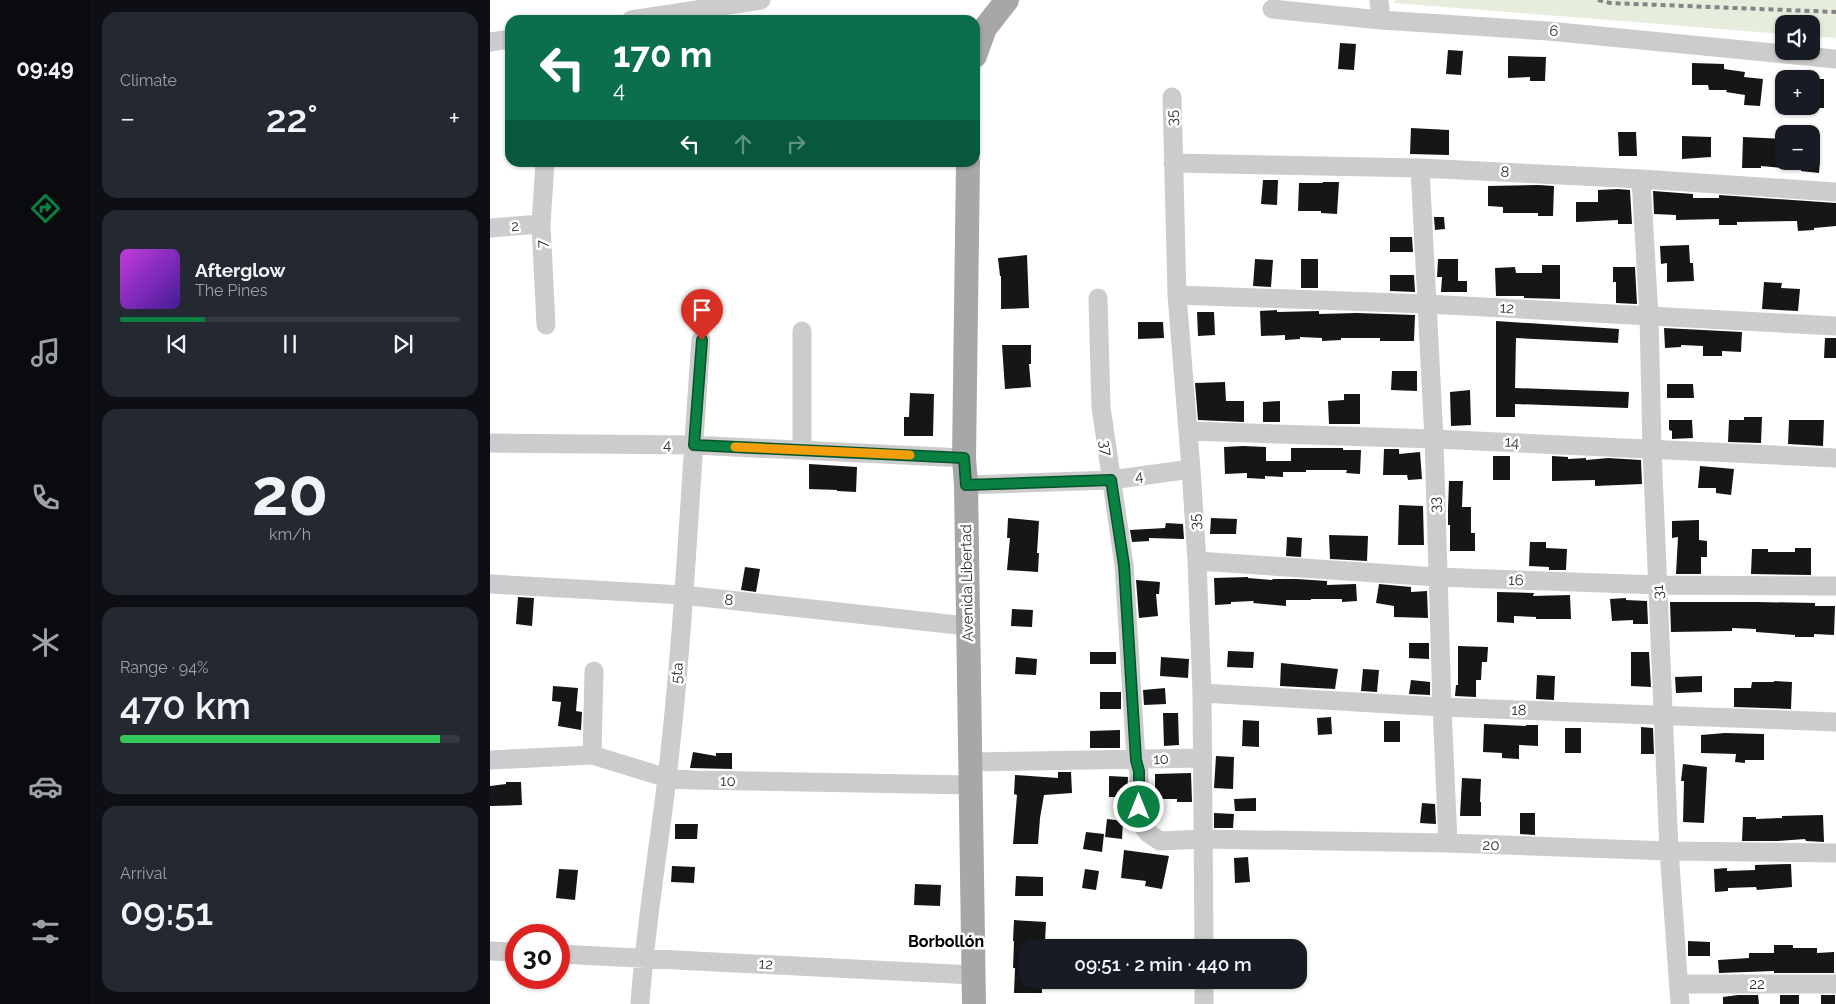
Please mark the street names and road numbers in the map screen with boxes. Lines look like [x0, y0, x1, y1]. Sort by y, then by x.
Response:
street label: 6 [1549, 22, 1559, 40]
street label: 35 [1163, 110, 1181, 126]
street label: 8 [1500, 163, 1510, 181]
street label: 2 [510, 217, 520, 235]
street label: 7 [533, 240, 551, 248]
street label: 12 [1499, 299, 1515, 317]
street label: 14 [1504, 433, 1520, 451]
street label: 4 [663, 436, 671, 454]
street label: 37 [1096, 439, 1116, 457]
street label: 4 [1134, 467, 1144, 485]
street label: 33 [1426, 497, 1444, 513]
street label: 35 [1186, 513, 1204, 531]
street label: Avenida Libertad [957, 524, 977, 642]
street label: 16 [1508, 571, 1524, 589]
street label: 31 [1649, 584, 1667, 600]
street label: 8 [724, 591, 734, 609]
street label: 5ta [667, 662, 687, 684]
street label: 18 [1511, 701, 1527, 719]
street label: 10 [1153, 750, 1169, 768]
street label: 10 [720, 772, 736, 790]
street label: 20 [1482, 836, 1500, 854]
street label: 12 [758, 955, 774, 973]
street label: 22 [1749, 975, 1765, 993]

